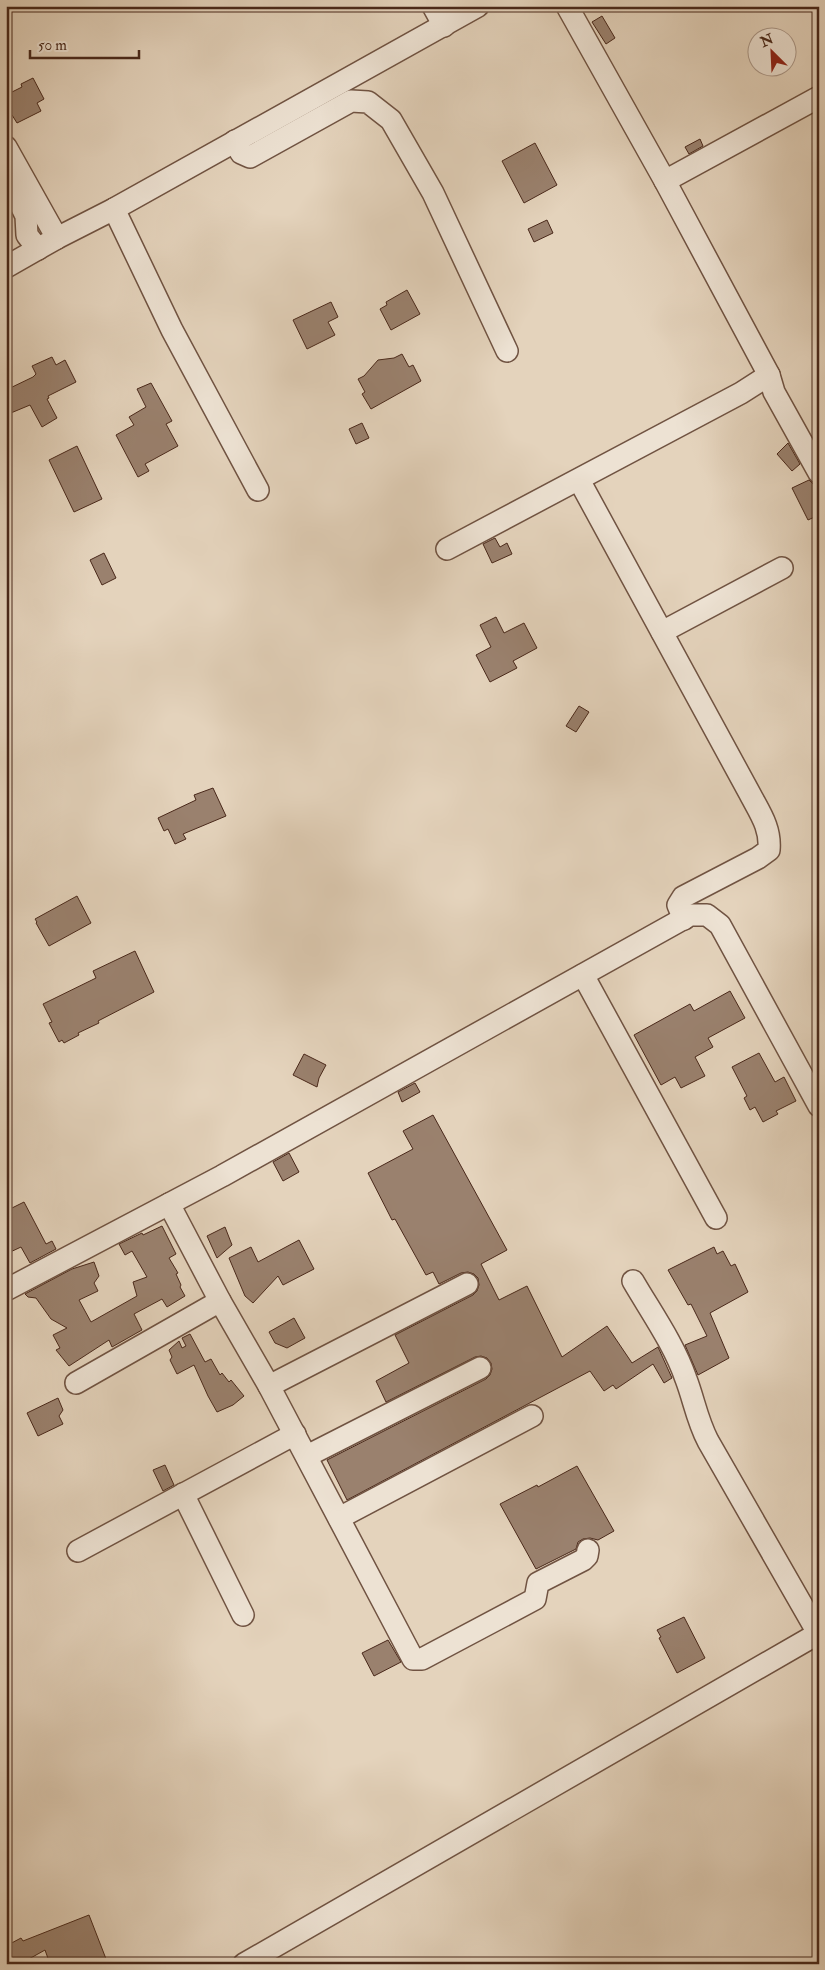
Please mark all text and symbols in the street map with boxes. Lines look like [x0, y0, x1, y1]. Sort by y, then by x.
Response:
scale bar [30, 28, 139, 60]
north arrow [748, 28, 798, 78]
text: N [757, 30, 777, 51]
text: 50 m [38, 36, 67, 55]

